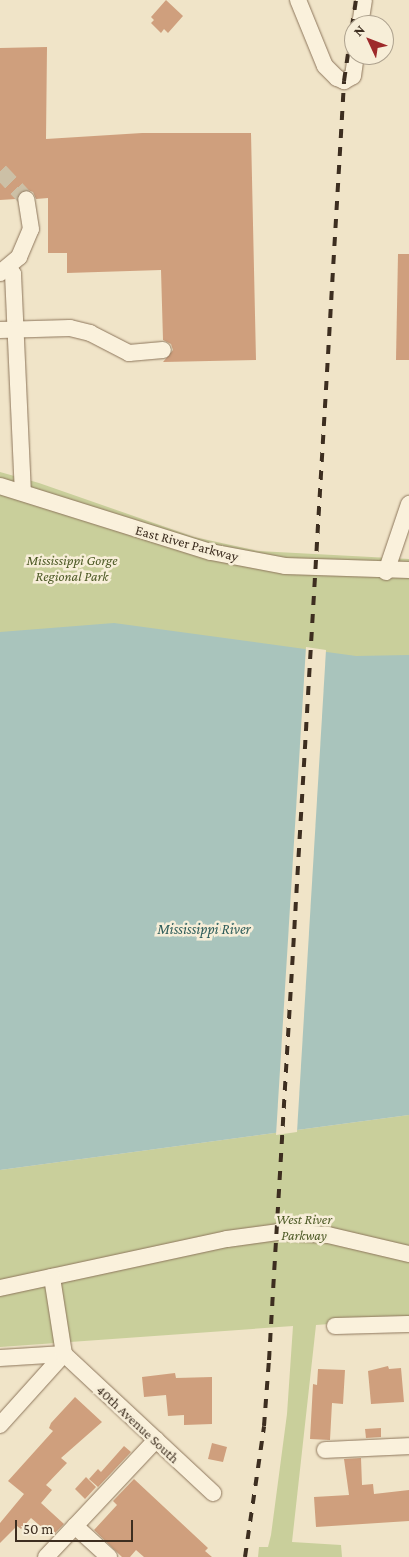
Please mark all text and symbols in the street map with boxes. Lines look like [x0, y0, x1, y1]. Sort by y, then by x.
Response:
north arrow [344, 15, 394, 65]
text: N [350, 22, 368, 39]
street label: East River Parkway [134, 521, 240, 565]
park label: Mississippi Gorge Regional Park [26, 552, 118, 584]
water label: Mississippi River [157, 921, 251, 939]
park label: West River Parkway [276, 1211, 332, 1244]
street label: 40th Avenue South [93, 1381, 183, 1467]
scale bar [18, 1510, 135, 1542]
text: 50 m [23, 1521, 53, 1537]

